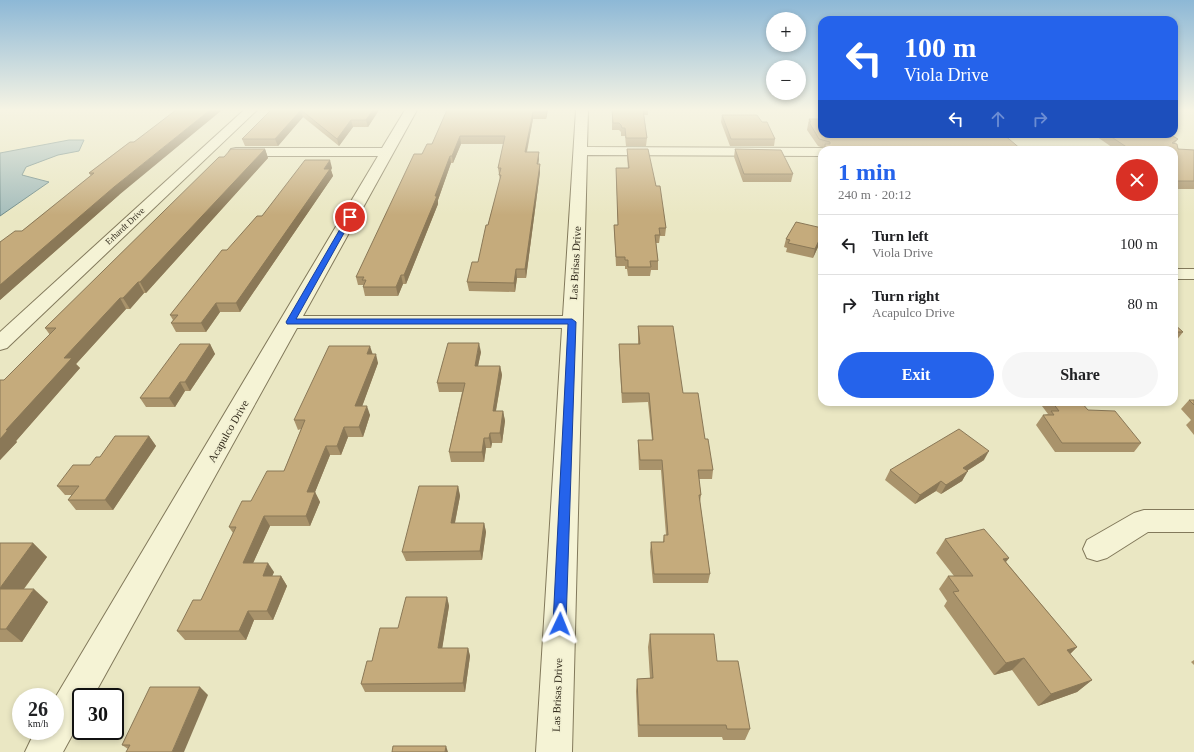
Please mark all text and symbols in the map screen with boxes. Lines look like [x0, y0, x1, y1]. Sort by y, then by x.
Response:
map controls [766, 12, 806, 100]
button: + [766, 12, 806, 52]
icon: left [838, 32, 890, 84]
text: 100 m [904, 32, 976, 63]
button: − [766, 60, 806, 100]
text: Viola Drive [904, 65, 988, 85]
icon: left [945, 108, 967, 130]
icon: ahead [987, 108, 1009, 130]
icon: right [1029, 108, 1051, 130]
text: 1 min [838, 159, 896, 185]
button: close [1116, 159, 1158, 201]
text: 240 m · 20:12 [838, 187, 911, 202]
pin [333, 200, 367, 234]
street label: Erhardt Drive [103, 205, 147, 247]
icon: arrive [339, 206, 361, 228]
street label: Las Brisas Drive [567, 226, 583, 300]
text: Turn left [872, 228, 929, 244]
icon: left [838, 234, 860, 256]
text: 100 m [1120, 236, 1158, 252]
text: Viola Drive [872, 245, 933, 260]
text: Turn right [872, 288, 939, 304]
icon: right [838, 294, 860, 316]
text: 80 m [1128, 296, 1158, 312]
text: Acapulco Drive [872, 305, 955, 320]
button: Exit [838, 352, 994, 398]
button: Share [1002, 352, 1158, 398]
street label: Acapulco Drive [205, 398, 251, 464]
position arrow [539, 603, 581, 645]
street label: Las Brisas Drive [550, 658, 564, 732]
speed limit sign: 30 [72, 688, 124, 740]
text: 26 [28, 698, 48, 720]
text: km/h [28, 718, 48, 729]

